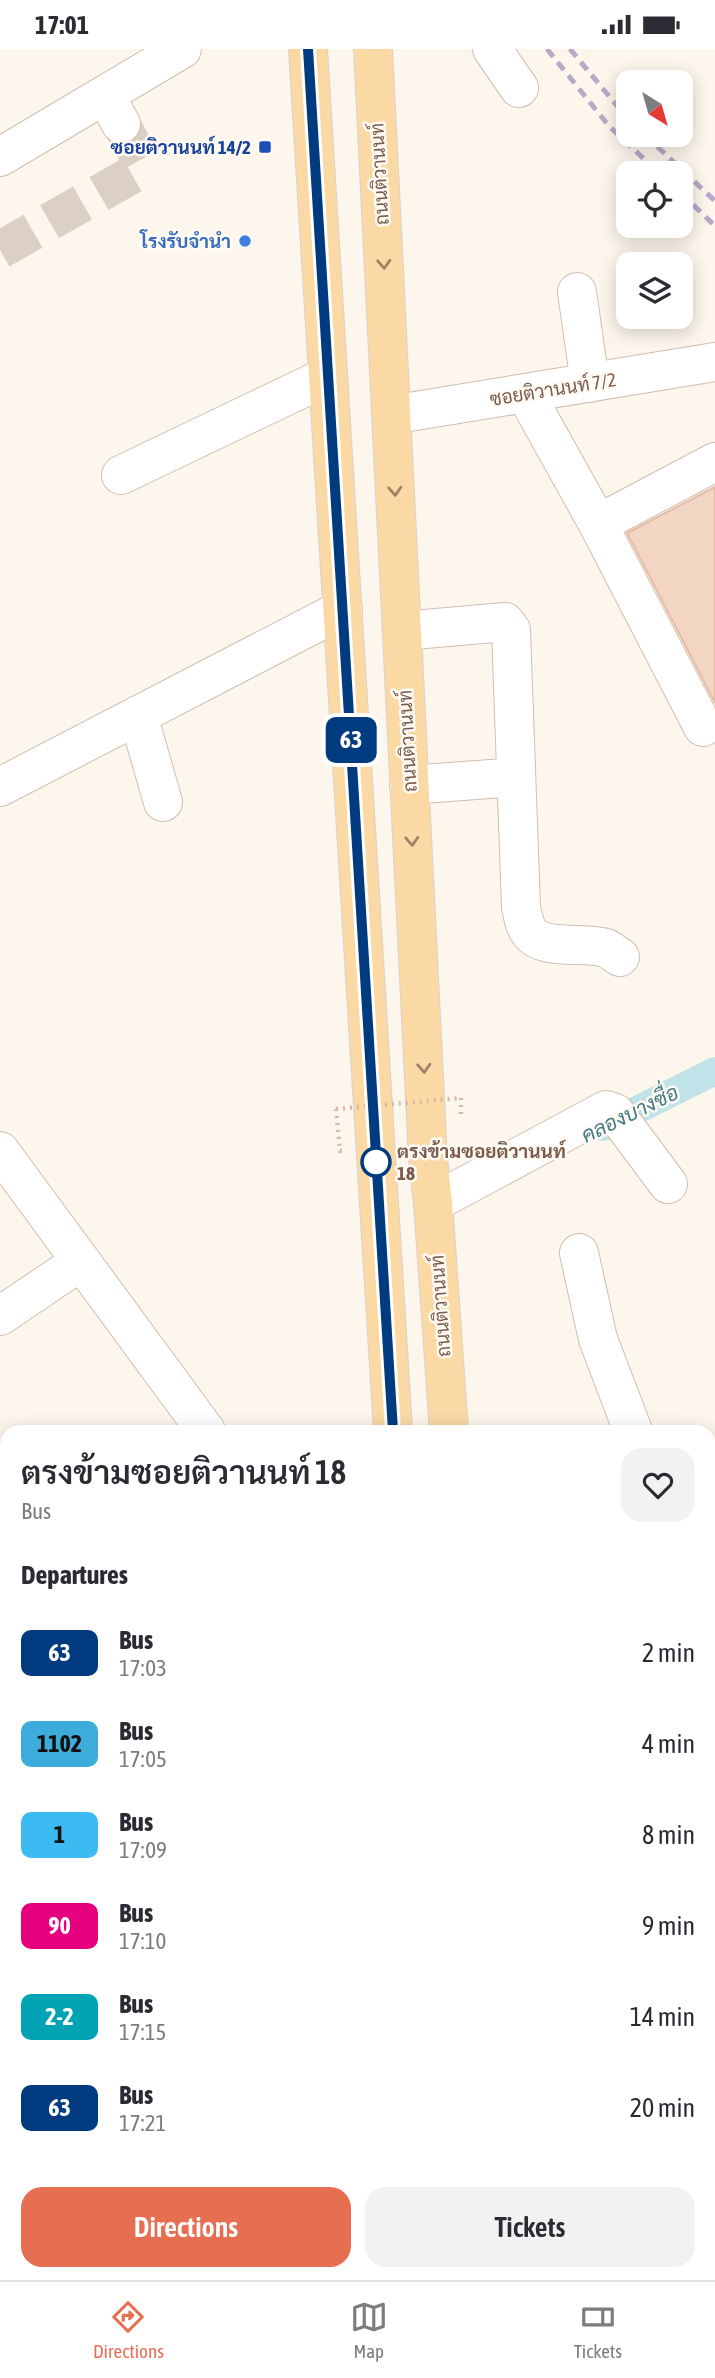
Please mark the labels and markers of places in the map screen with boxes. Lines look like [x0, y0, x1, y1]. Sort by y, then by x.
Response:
place label: ซอยติวานนท์ 14/2 [111, 135, 251, 158]
marker: ซอยติวานนท์ 14/2 [257, 139, 273, 155]
place label: โรงรับจำนำ [139, 229, 231, 252]
marker: โรงรับจำนำ [237, 233, 253, 249]
place label: ตรงข้ามซอยติวานนท์ 18 [397, 1139, 567, 1184]
marker: ตรงข้ามซอยติวานนท์ 18 [361, 1147, 391, 1177]

